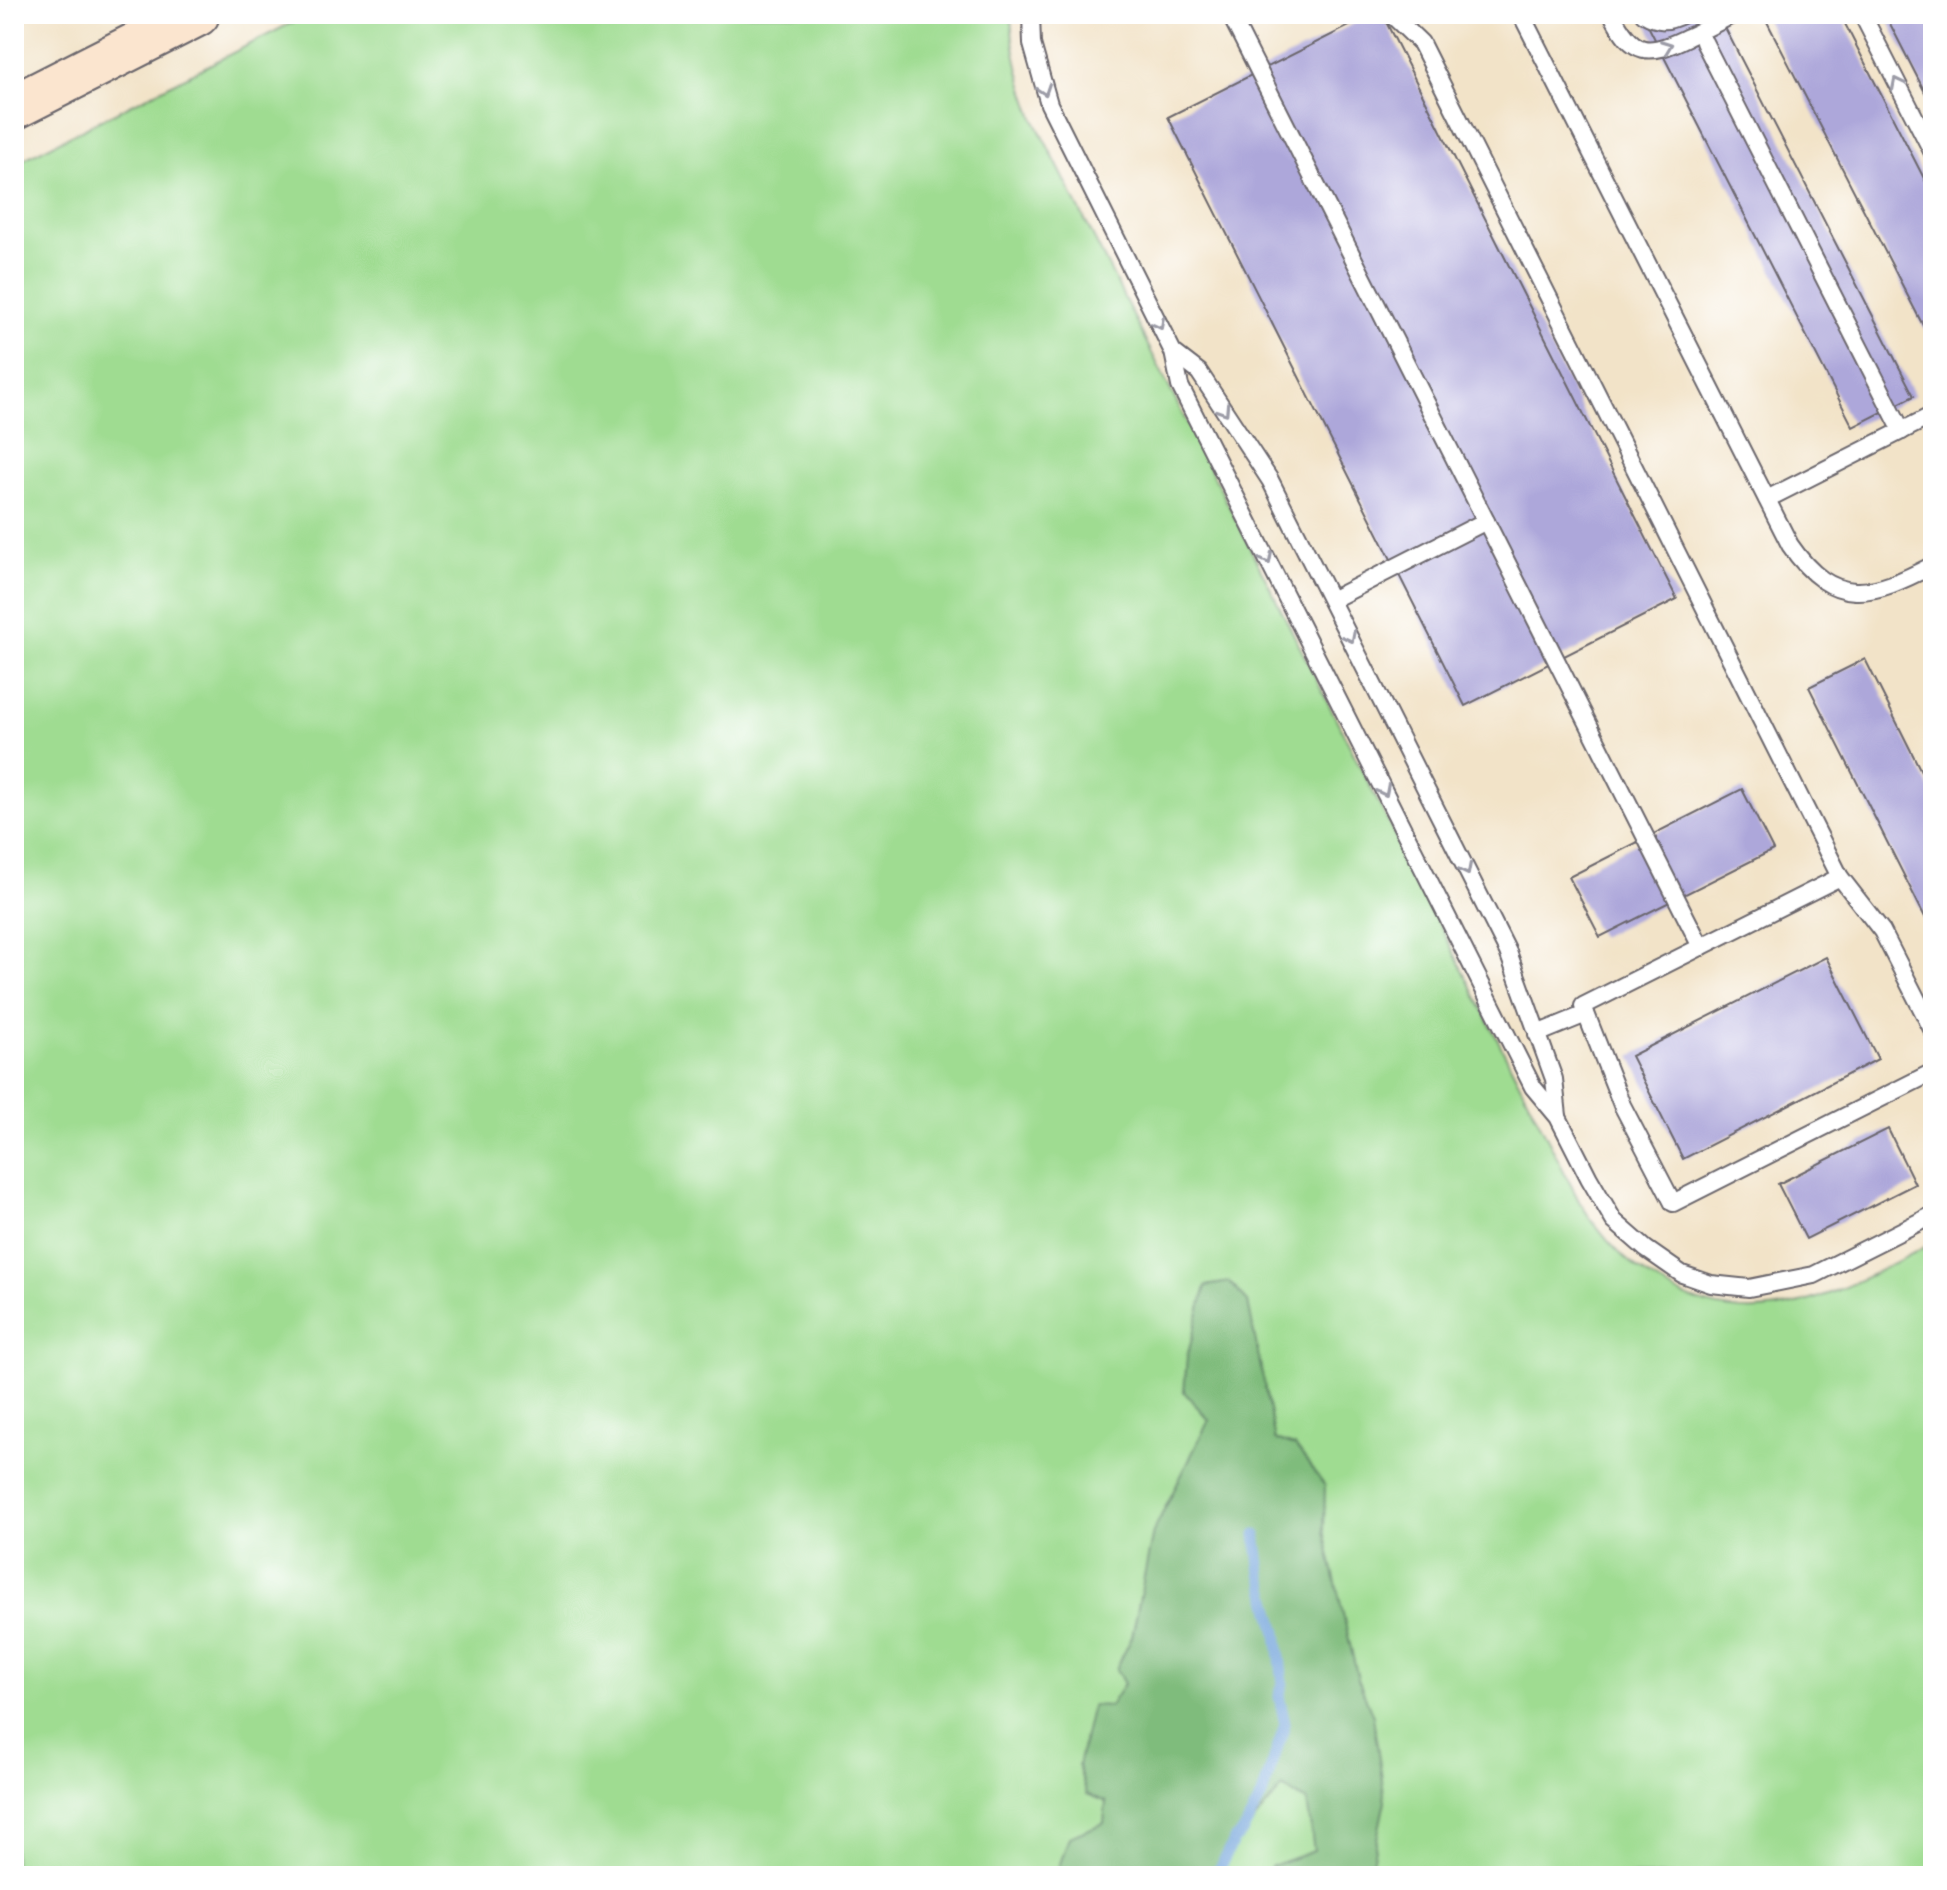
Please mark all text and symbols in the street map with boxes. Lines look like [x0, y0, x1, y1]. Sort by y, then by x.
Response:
one-way arrow [1659, 39, 1673, 56]
one-way arrow [1892, 77, 1907, 92]
one-way arrow [1035, 83, 1051, 97]
one-way arrow [1149, 315, 1164, 330]
one-way arrow [1215, 401, 1230, 416]
one-way arrow [1257, 550, 1273, 565]
one-way arrow [1340, 629, 1355, 644]
one-way arrow [1374, 782, 1390, 797]
one-way arrow [1457, 861, 1472, 876]

